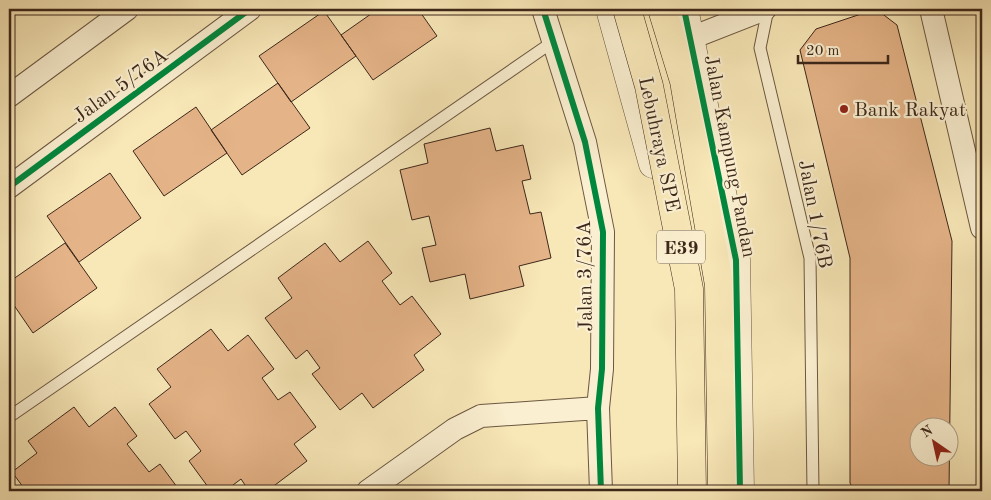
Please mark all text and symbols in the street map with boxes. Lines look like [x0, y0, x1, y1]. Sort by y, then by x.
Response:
scale bar [798, 32, 888, 64]
text: 20 m [806, 44, 840, 59]
street label: Jalan 5/76A [70, 46, 172, 127]
street label: Jalan Kampung Pandan [700, 53, 759, 260]
street label: Lebuhraya SPE [634, 75, 682, 214]
place label: Bank Rakyat [854, 101, 966, 121]
marker: Bank Rakyat [838, 103, 850, 115]
street label: Jalan 1/76B [794, 158, 834, 270]
street label: Jalan 3/76A [575, 220, 597, 332]
road number: E39 [657, 230, 705, 264]
north arrow [908, 418, 958, 468]
text: N [919, 423, 936, 441]

